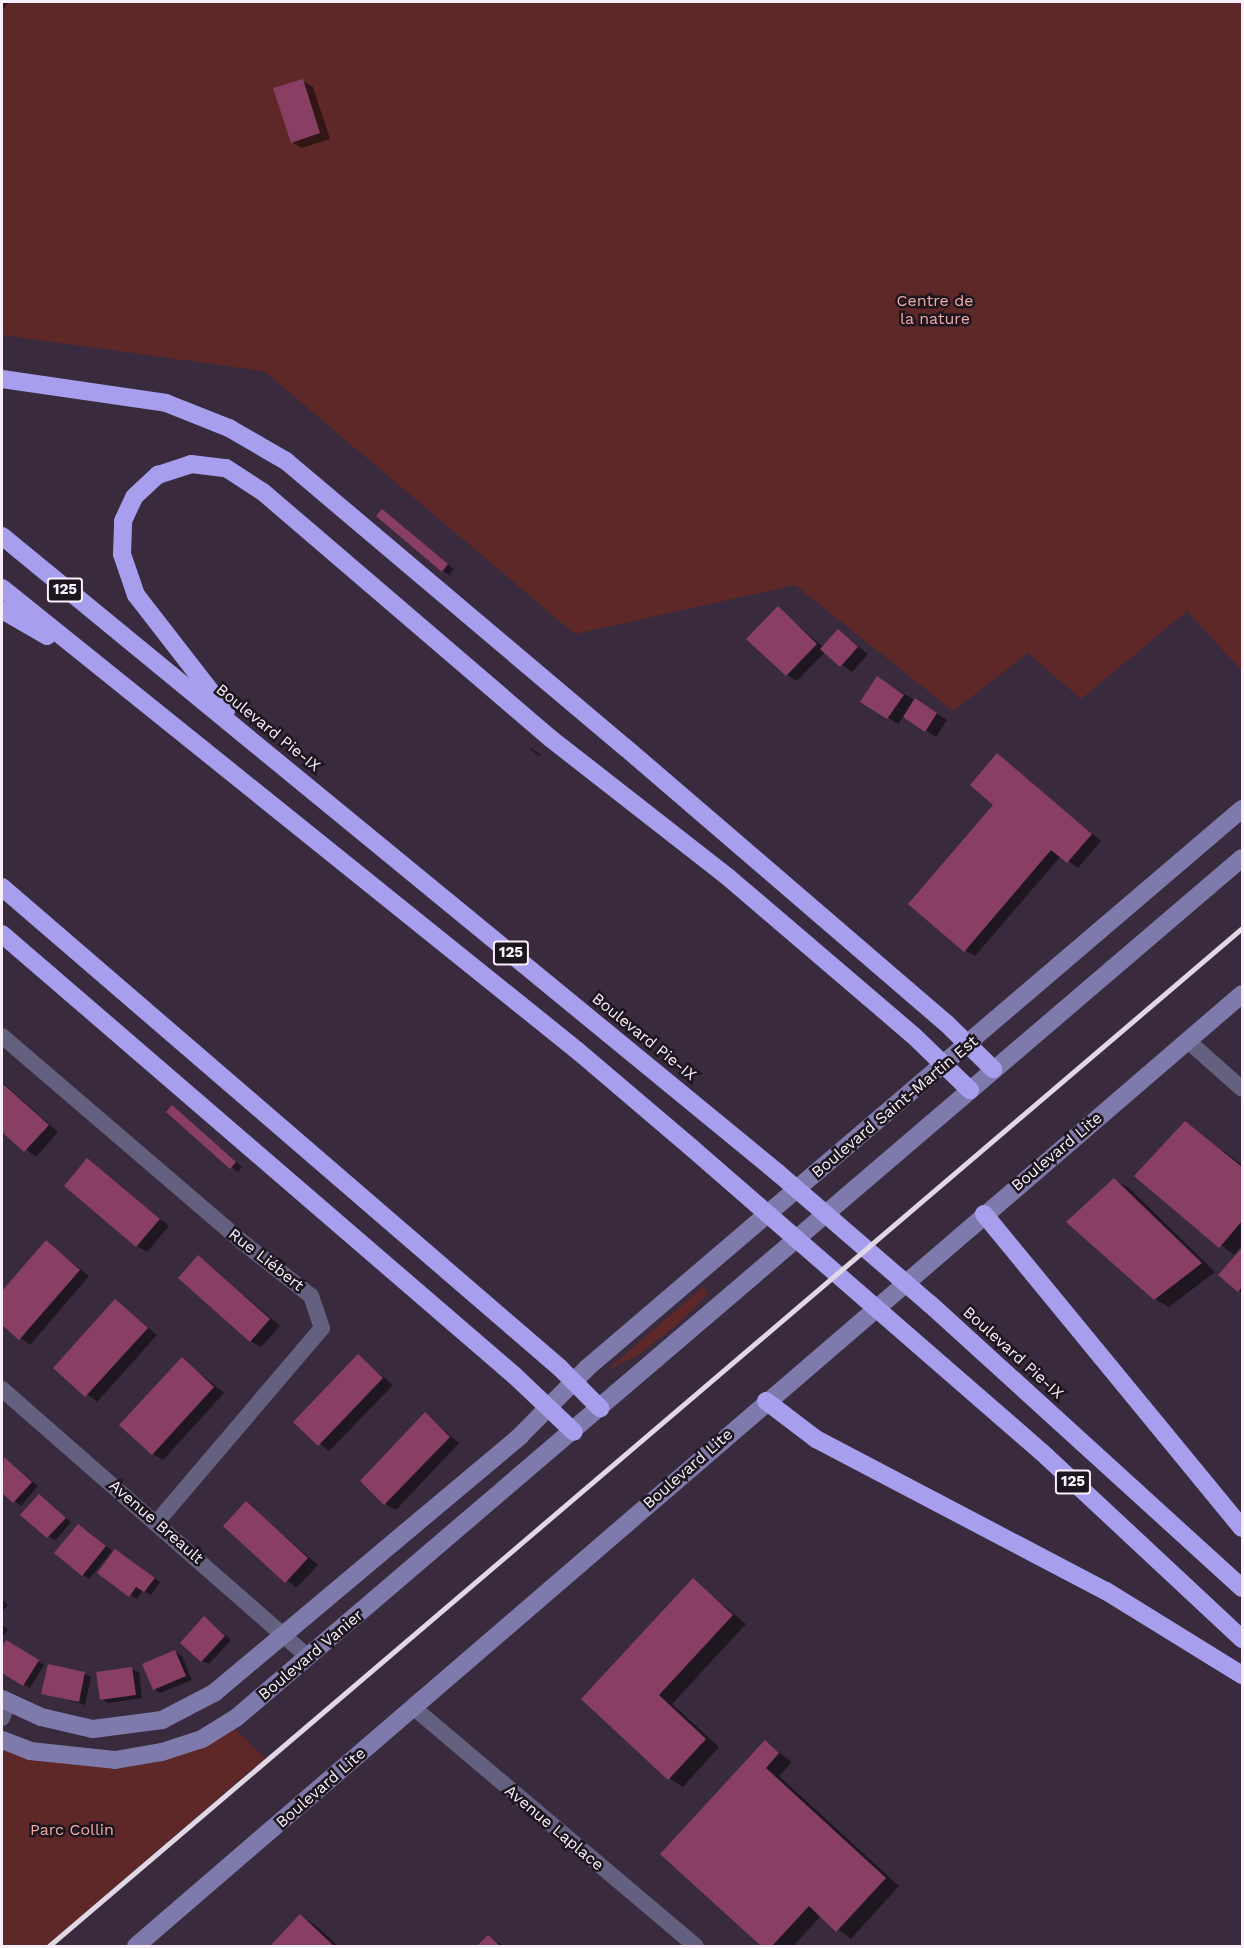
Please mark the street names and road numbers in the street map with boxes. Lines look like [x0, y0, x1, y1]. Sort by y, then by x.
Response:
road number: 125 [46, 578, 84, 602]
street label: Boulevard Pie-IX [212, 680, 324, 776]
road number: 125 [492, 941, 530, 965]
street label: Boulevard Pie-IX [588, 989, 700, 1085]
street label: Boulevard Saint-Martin Est [808, 1032, 982, 1182]
street label: Boulevard Lite [1008, 1108, 1106, 1196]
street label: Rue Liébert [225, 1225, 307, 1295]
street label: Boulevard Pie-IX [959, 1303, 1067, 1403]
street label: Boulevard Lite [639, 1425, 737, 1513]
road number: 125 [1054, 1470, 1092, 1494]
street label: Avenue Breault [105, 1476, 207, 1568]
street label: Boulevard Vanier [255, 1605, 367, 1705]
street label: Boulevard Lite [272, 1744, 370, 1832]
street label: Avenue Laplace [501, 1781, 607, 1875]

